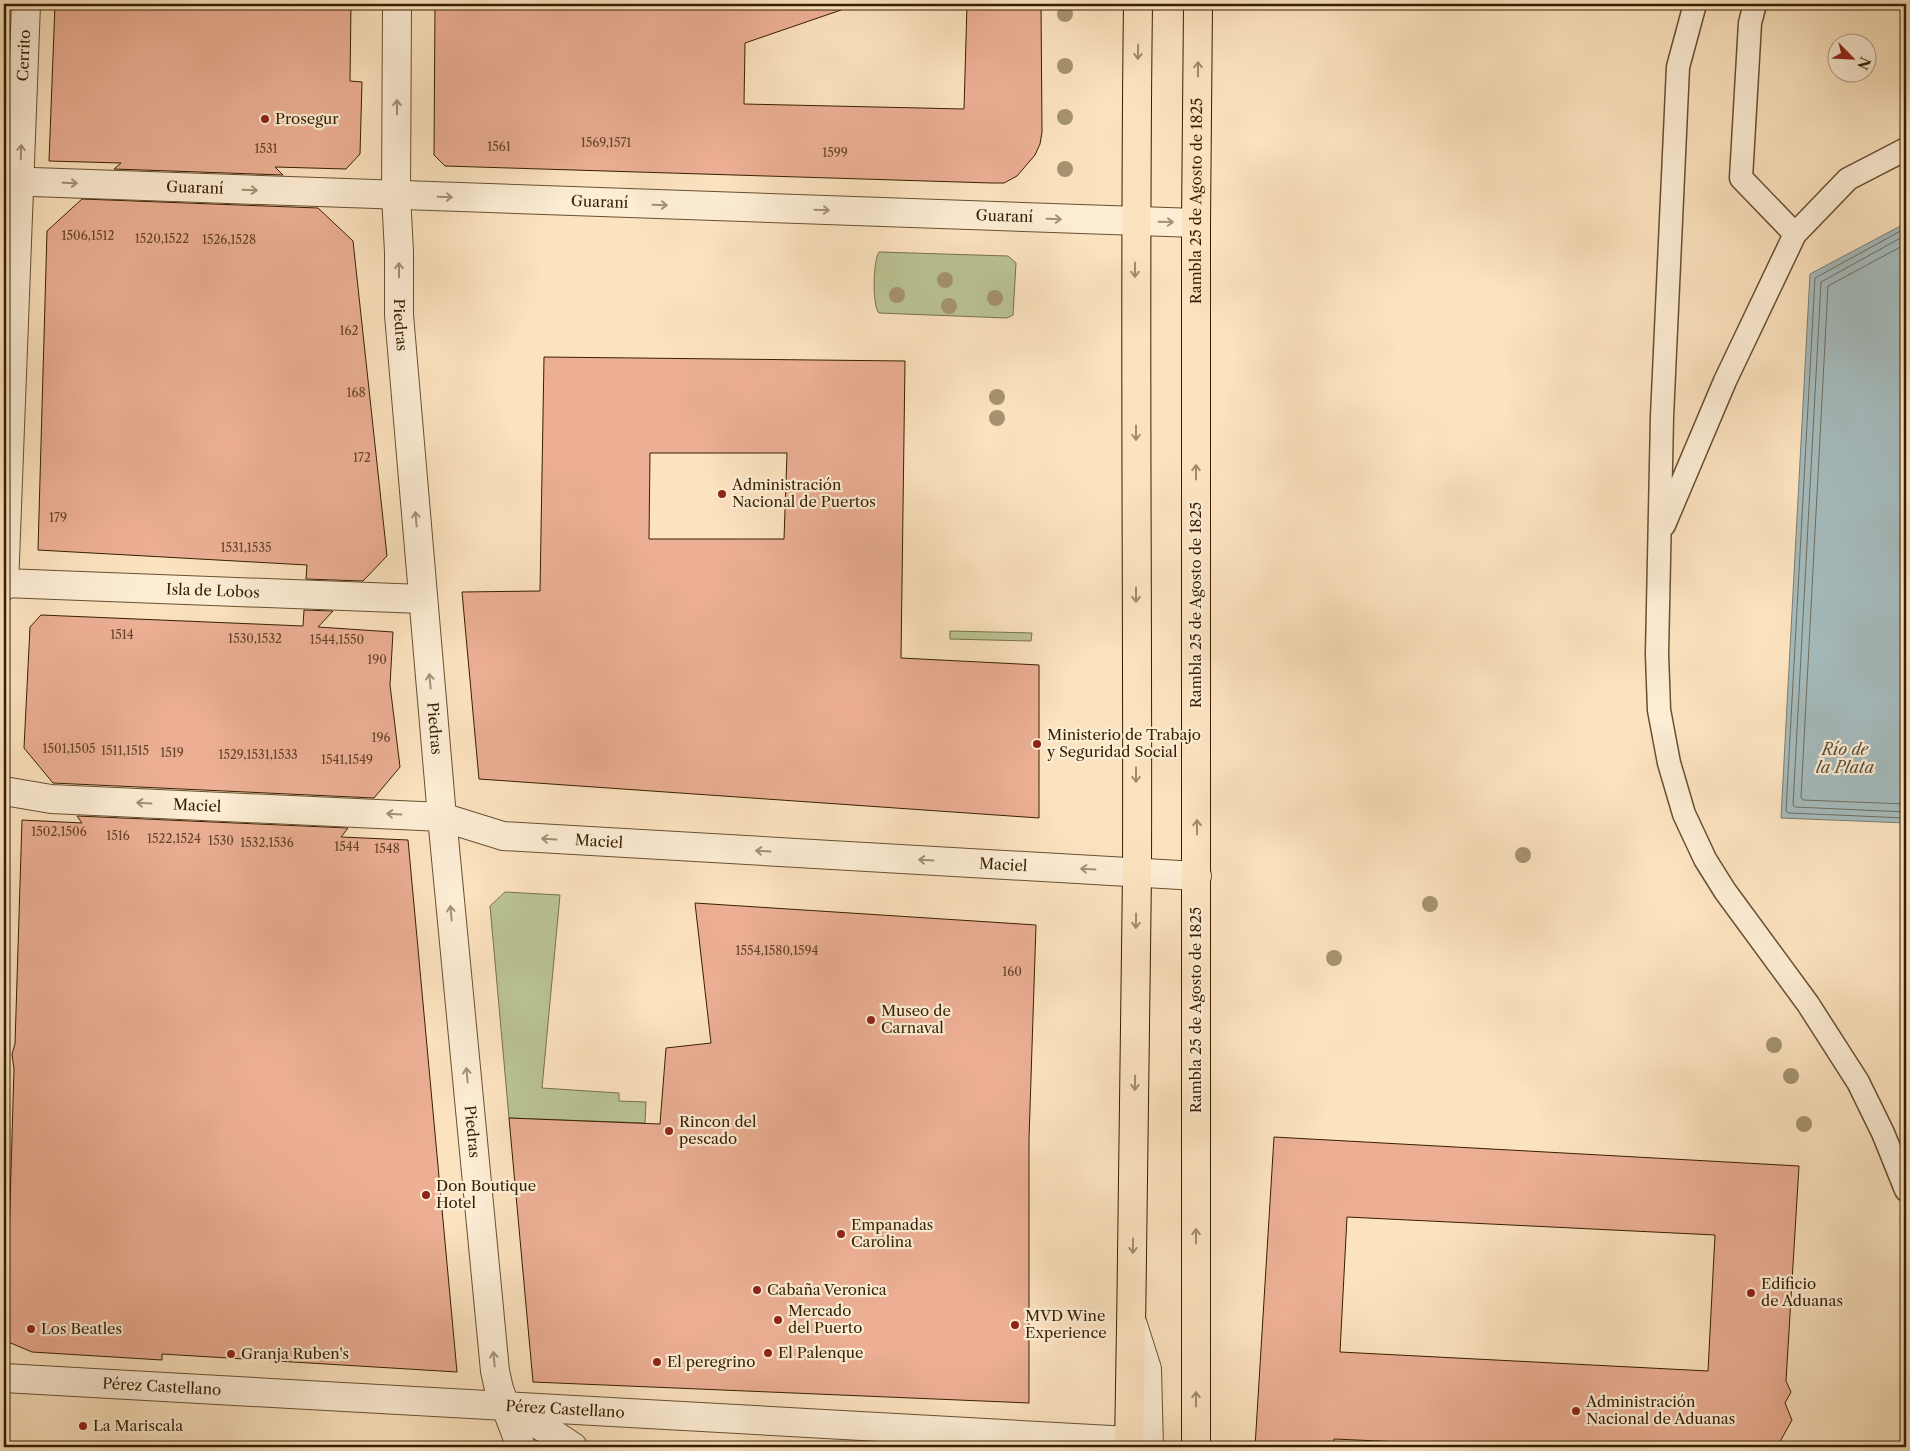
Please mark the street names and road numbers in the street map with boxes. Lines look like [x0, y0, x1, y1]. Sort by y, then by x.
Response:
street label: Cerrito [13, 29, 34, 82]
street label: Rambla 25 de Agosto de 1825 [1186, 98, 1206, 304]
street label: Guaraní [166, 177, 224, 198]
street label: Guaraní [571, 191, 629, 212]
street label: Guaraní [975, 205, 1034, 226]
street label: Piedras [390, 299, 412, 352]
street label: Rambla 25 de Agosto de 1825 [1186, 502, 1205, 708]
street label: Isla de Lobos [166, 579, 260, 602]
street label: Piedras [423, 701, 447, 755]
street label: Maciel [173, 795, 222, 816]
street label: Maciel [574, 830, 624, 852]
street label: Maciel [979, 853, 1028, 875]
street label: Rambla 25 de Agosto de 1825 [1186, 907, 1205, 1113]
street label: Piedras [461, 1104, 485, 1159]
street label: Pérez Castellano [102, 1374, 222, 1399]
street label: Pérez Castellano [505, 1396, 625, 1422]

